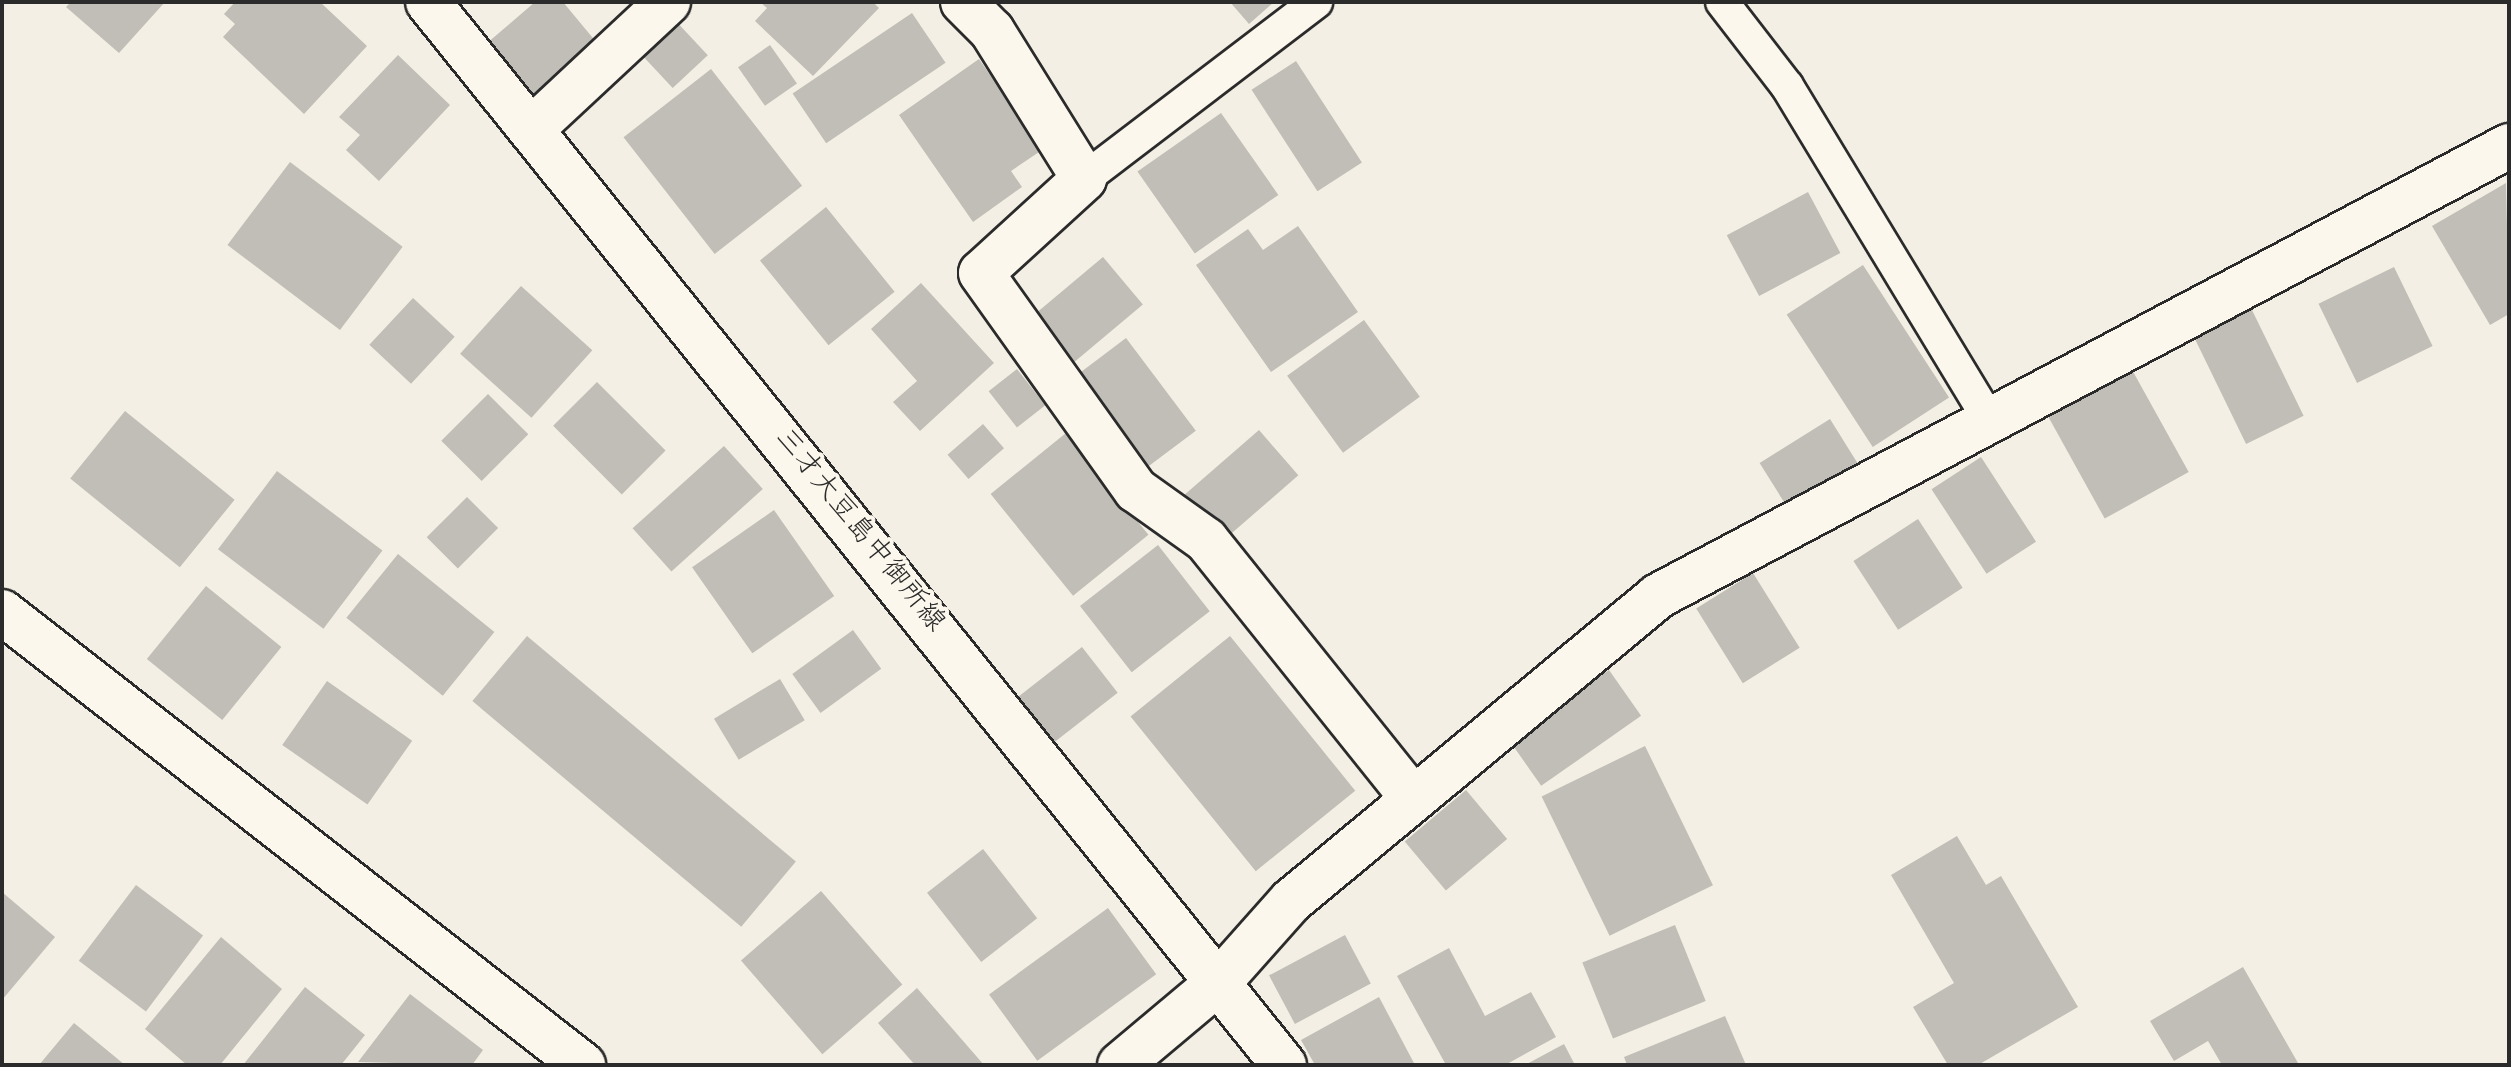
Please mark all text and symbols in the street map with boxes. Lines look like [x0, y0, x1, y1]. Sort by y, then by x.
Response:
street label: 三才大豆島中御所線 [767, 423, 951, 639]

